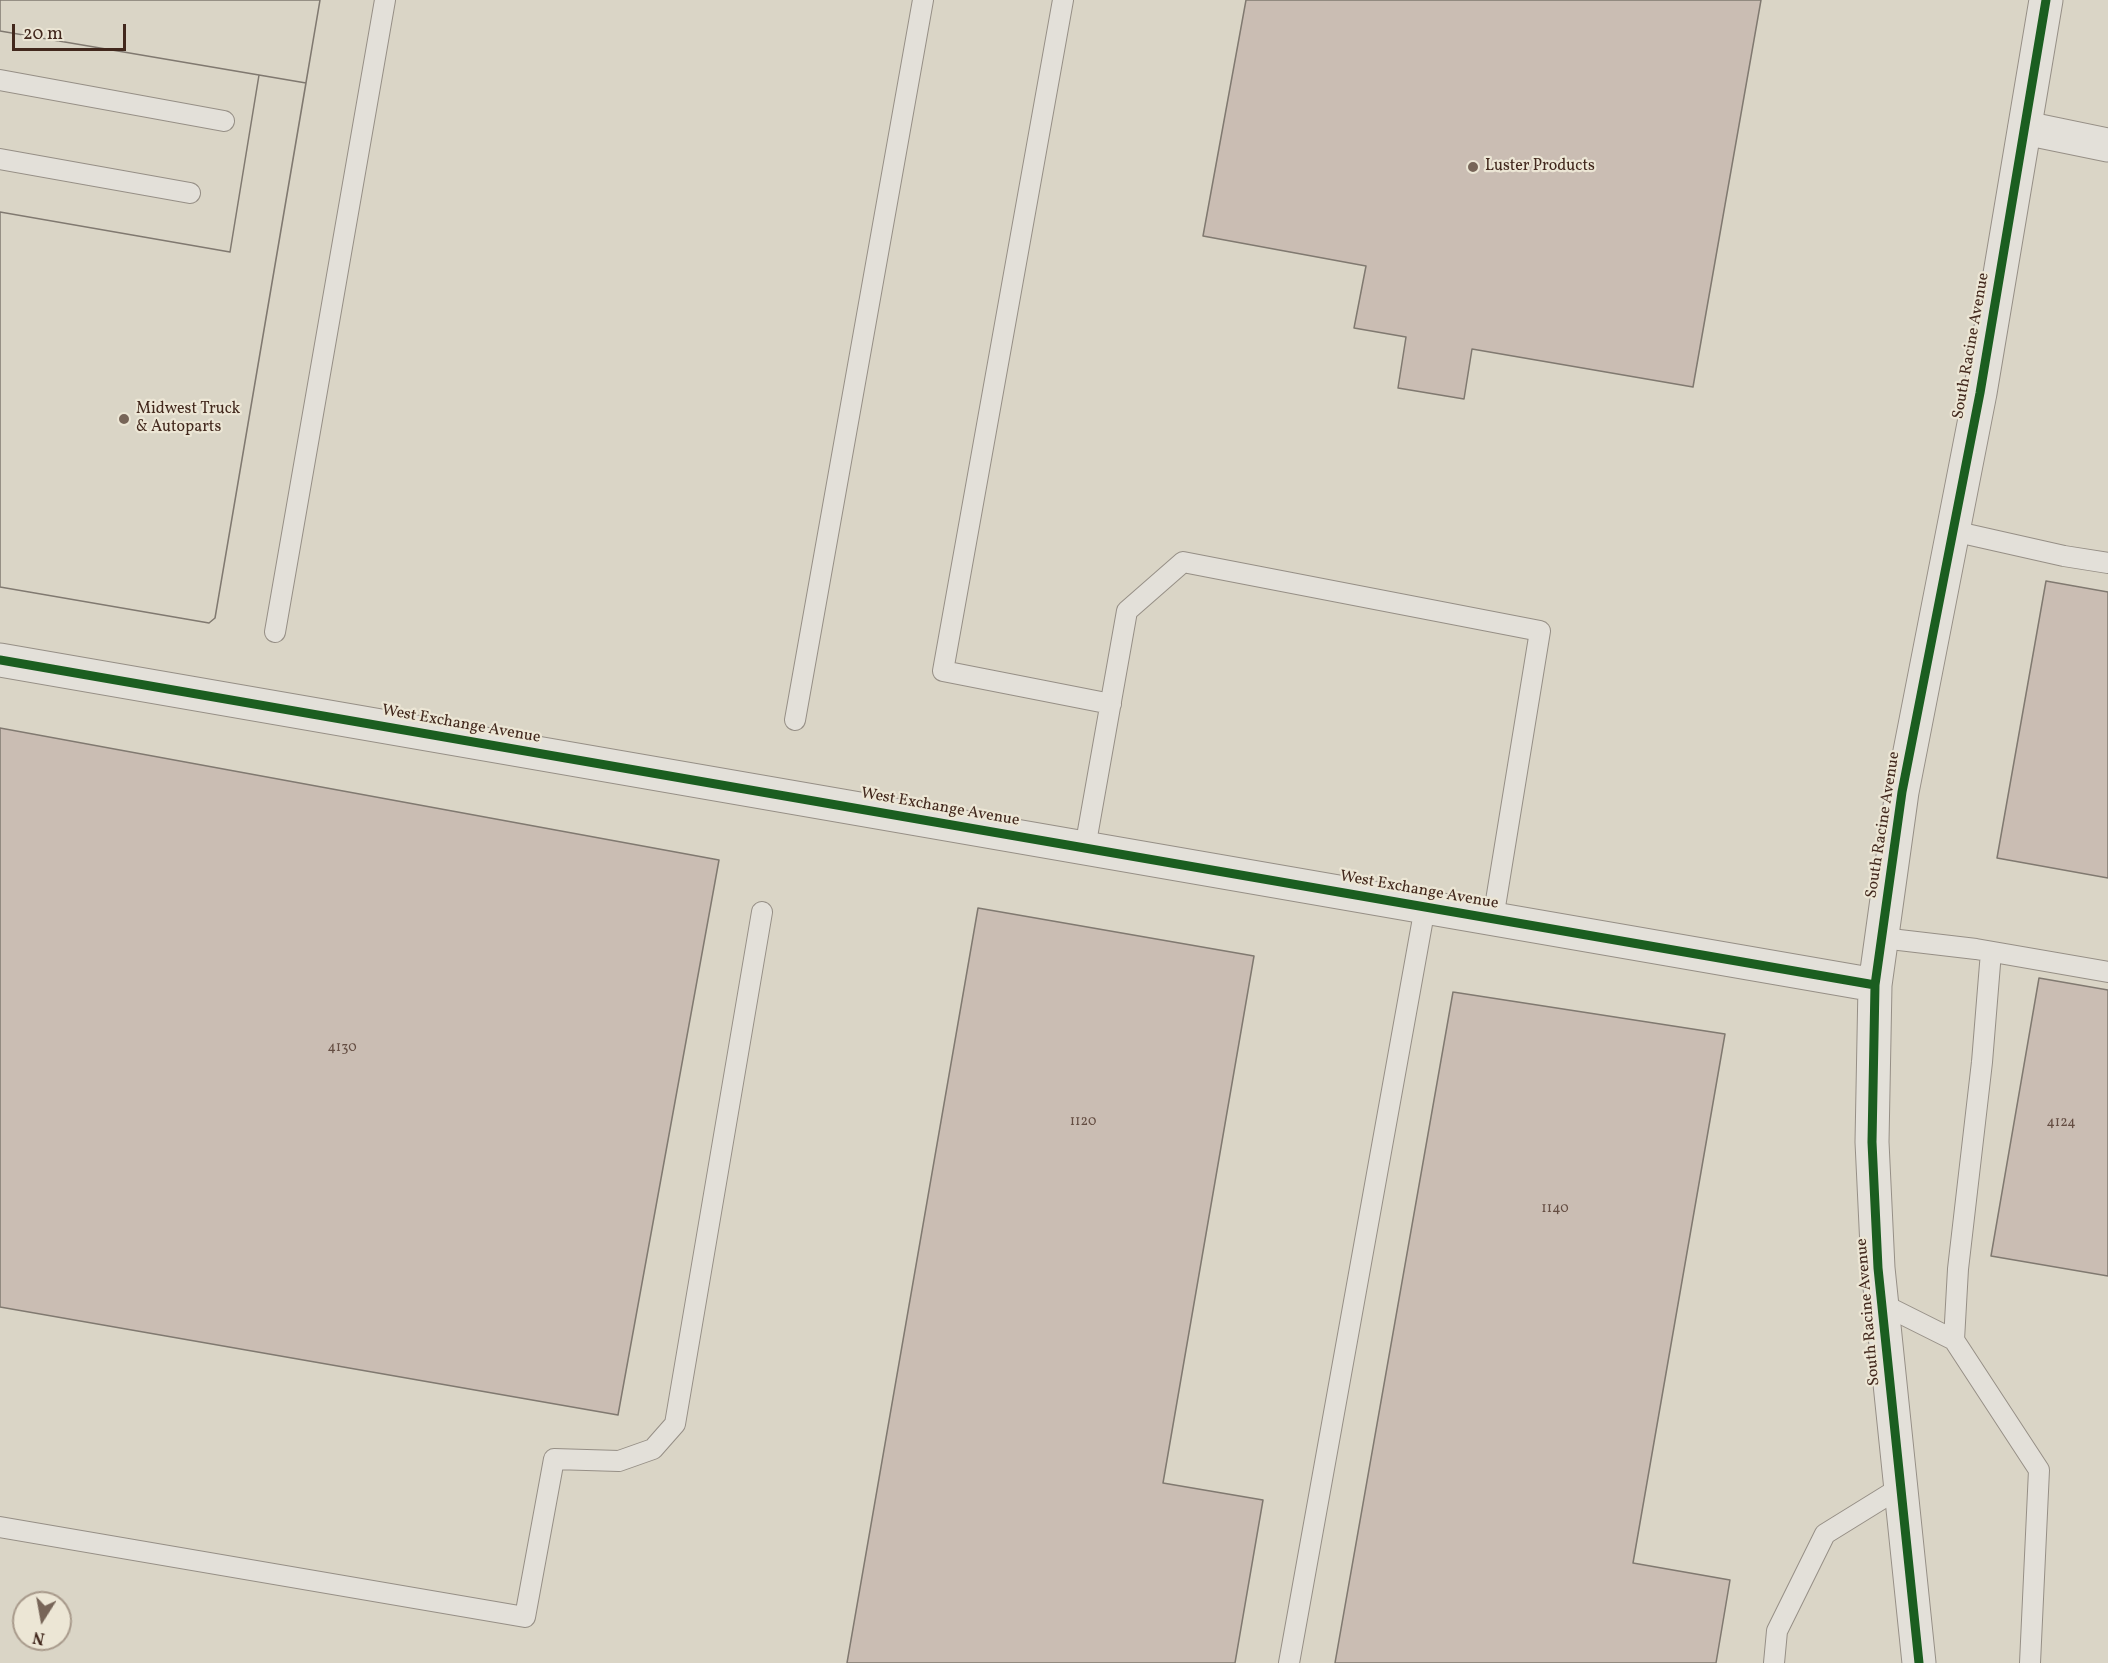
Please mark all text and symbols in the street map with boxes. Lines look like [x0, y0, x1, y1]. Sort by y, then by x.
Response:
scale bar [15, 12, 129, 50]
text: 20 m [23, 22, 63, 47]
place label: Luster Products [1485, 157, 1595, 177]
marker: Luster Products [1466, 160, 1480, 174]
street label: South Racine Avenue [1950, 271, 1994, 421]
place label: Midwest Truck & Autoparts [136, 400, 240, 438]
marker: Midwest Truck & Autoparts [117, 412, 131, 426]
street label: West Exchange Avenue [380, 702, 542, 748]
street label: South Racine Avenue [1863, 750, 1905, 900]
street label: West Exchange Avenue [859, 785, 1021, 831]
street label: West Exchange Avenue [1338, 868, 1500, 914]
house number: 4130 [327, 1040, 357, 1056]
house number: 1120 [1070, 1114, 1096, 1130]
house number: 4124 [2046, 1115, 2076, 1131]
house number: 1140 [1541, 1201, 1569, 1217]
street label: South Racine Avenue [1853, 1237, 1885, 1387]
north arrow [12, 1591, 72, 1651]
text: N [31, 1625, 47, 1649]

